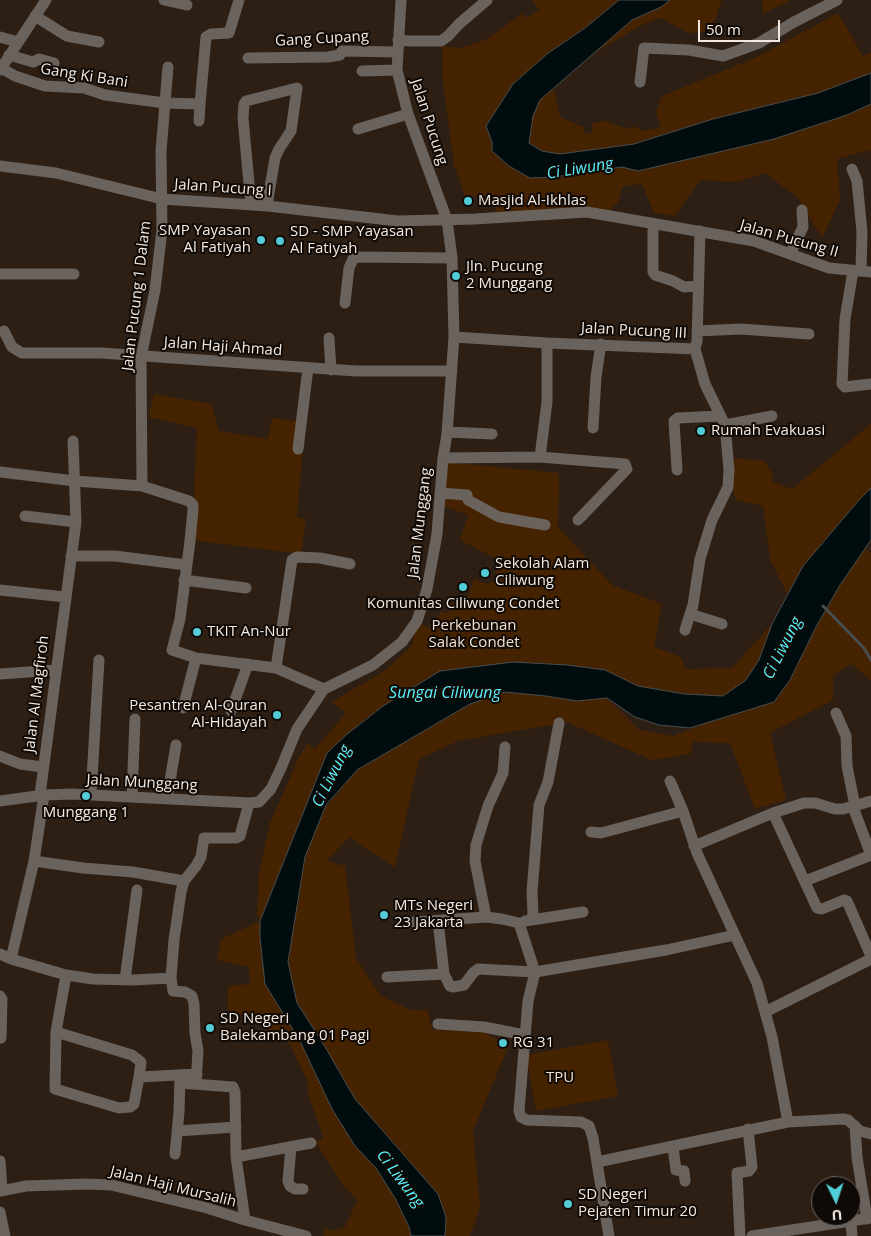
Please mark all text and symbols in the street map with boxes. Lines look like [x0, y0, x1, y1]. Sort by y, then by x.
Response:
scale bar [701, 10, 784, 42]
text: 50 m [706, 19, 741, 39]
street label: Gang Cupang [275, 28, 369, 50]
street label: Gang Ki Bani [39, 60, 129, 92]
street label: Jalan Pucung [407, 77, 451, 167]
water label: Ci Liwung [545, 154, 615, 184]
street label: Jalan Pucung I [174, 176, 272, 200]
place label: Masjid Al-Ikhlas [478, 192, 586, 210]
marker: Masjid Al-Ikhlas [462, 195, 474, 207]
street label: Jalan Pucung II [738, 216, 840, 262]
street label: Jalan Pucung 1 Dalam [119, 220, 155, 372]
place label: SMP Yayasan Al Fatiyah [159, 222, 251, 257]
place label: SD - SMP Yayasan Al Fatiyah [290, 223, 414, 258]
marker: SMP Yayasan Al Fatiyah [255, 234, 267, 246]
marker: SD - SMP Yayasan Al Fatiyah [274, 235, 286, 247]
place label: Jln. Pucung 2 Munggang [466, 258, 552, 293]
marker: Jln. Pucung 2 Munggang [450, 270, 462, 282]
street label: Jalan Pucung III [581, 319, 687, 343]
street label: Jalan Haji Ahmad [163, 334, 283, 360]
place label: Rumah Evakuasi [711, 422, 825, 440]
marker: Rumah Evakuasi [695, 425, 707, 437]
street label: Jalan Munggang [404, 467, 436, 579]
place label: Sekolah Alam Ciliwung [495, 555, 589, 590]
marker: Sekolah Alam Ciliwung [479, 567, 491, 579]
marker: Komunitas Ciliwung Condet [457, 581, 469, 593]
place label: Komunitas Ciliwung Condet [367, 595, 559, 613]
water label: Ci Liwung [759, 614, 807, 682]
park label: Perkebunan Salak Condet [428, 617, 520, 652]
place label: TKIT An-Nur [207, 623, 291, 641]
marker: TKIT An-Nur [191, 626, 203, 638]
street label: Jalan Al Magfiroh [21, 634, 53, 754]
water label: Sungai Ciliwung [389, 683, 501, 703]
place label: Pesantren Al-Quran Al-Hidayah [129, 697, 267, 732]
marker: Pesantren Al-Quran Al-Hidayah [271, 709, 283, 721]
water label: Ci Liwung [308, 742, 356, 810]
street label: Jalan Munggang [86, 771, 198, 795]
marker: Munggang 1 [80, 790, 92, 802]
place label: Munggang 1 [43, 804, 129, 822]
place label: MTs Negeri 23 Jakarta [394, 897, 473, 932]
marker: MTs Negeri 23 Jakarta [378, 909, 390, 921]
place label: SD Negeri Balekambang 01 Pagi [220, 1010, 369, 1045]
marker: SD Negeri Balekambang 01 Pagi [204, 1022, 216, 1034]
place label: RG 31 [513, 1034, 554, 1052]
marker: RG 31 [497, 1037, 509, 1049]
park label: TPU [546, 1069, 574, 1087]
water label: Ci Liwung [372, 1146, 428, 1212]
street label: Jalan Haji Mursalih [108, 1163, 238, 1211]
north arrow [811, 1176, 861, 1226]
place label: SD Negeri Pejaten Timur 20 [578, 1186, 697, 1221]
marker: SD Negeri Pejaten Timur 20 [562, 1198, 574, 1210]
text: U [831, 1206, 843, 1225]

